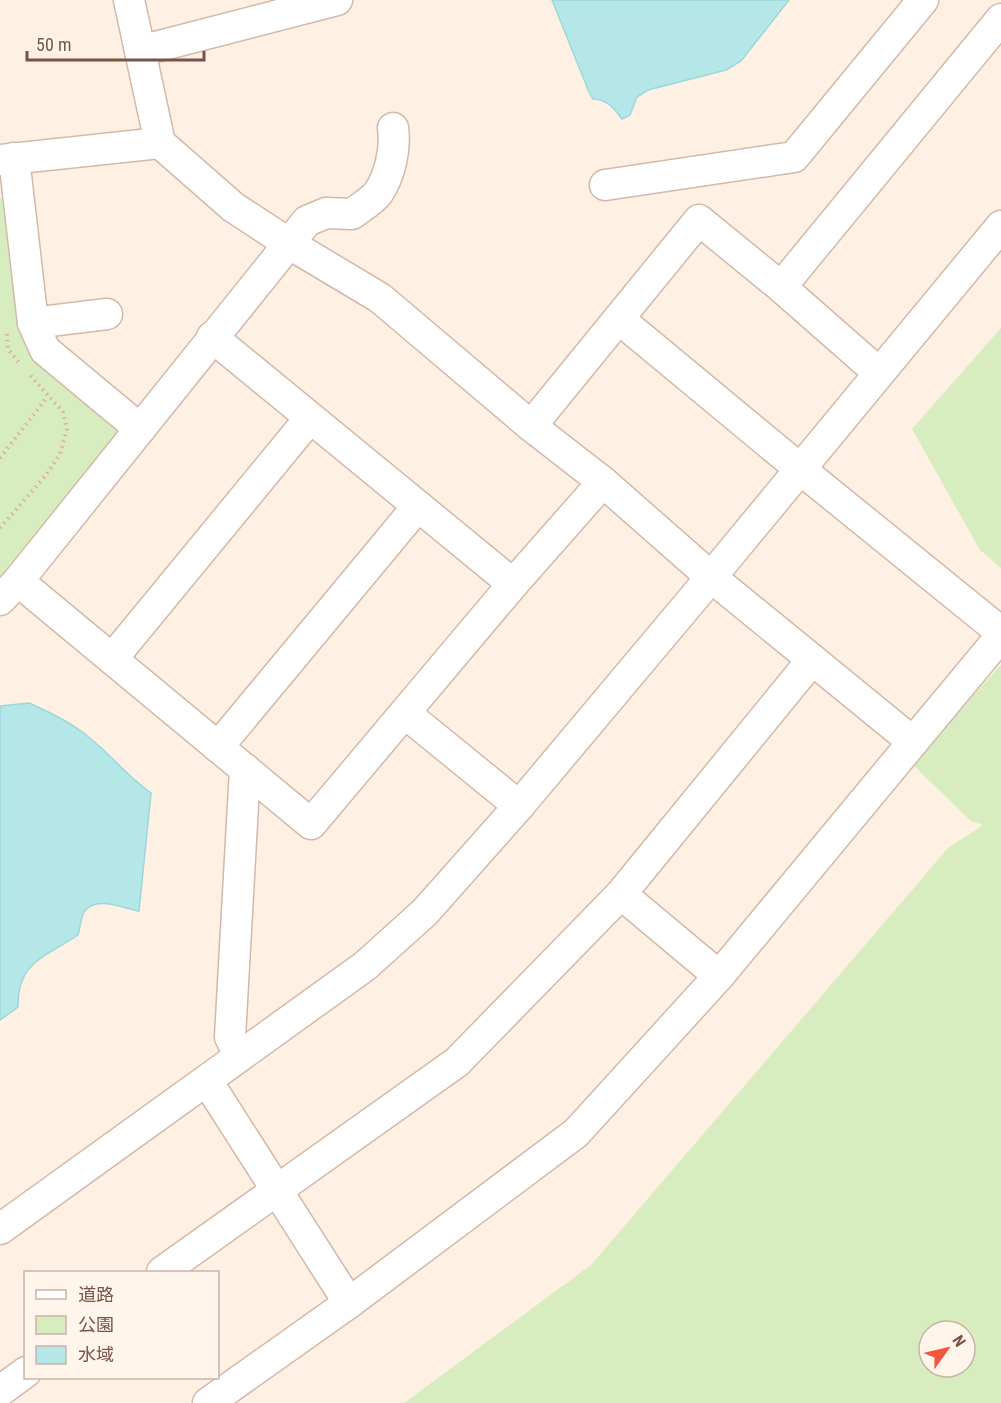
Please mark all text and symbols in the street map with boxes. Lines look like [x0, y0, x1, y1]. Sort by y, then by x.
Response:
scale bar [27, 24, 204, 62]
text: 50 m [36, 34, 71, 55]
legend [24, 1271, 219, 1379]
text: 道路 [78, 1284, 114, 1305]
text: 公園 [78, 1314, 114, 1335]
north arrow [917, 1319, 977, 1379]
text: N [948, 1332, 970, 1350]
text: 水域 [78, 1344, 114, 1365]

